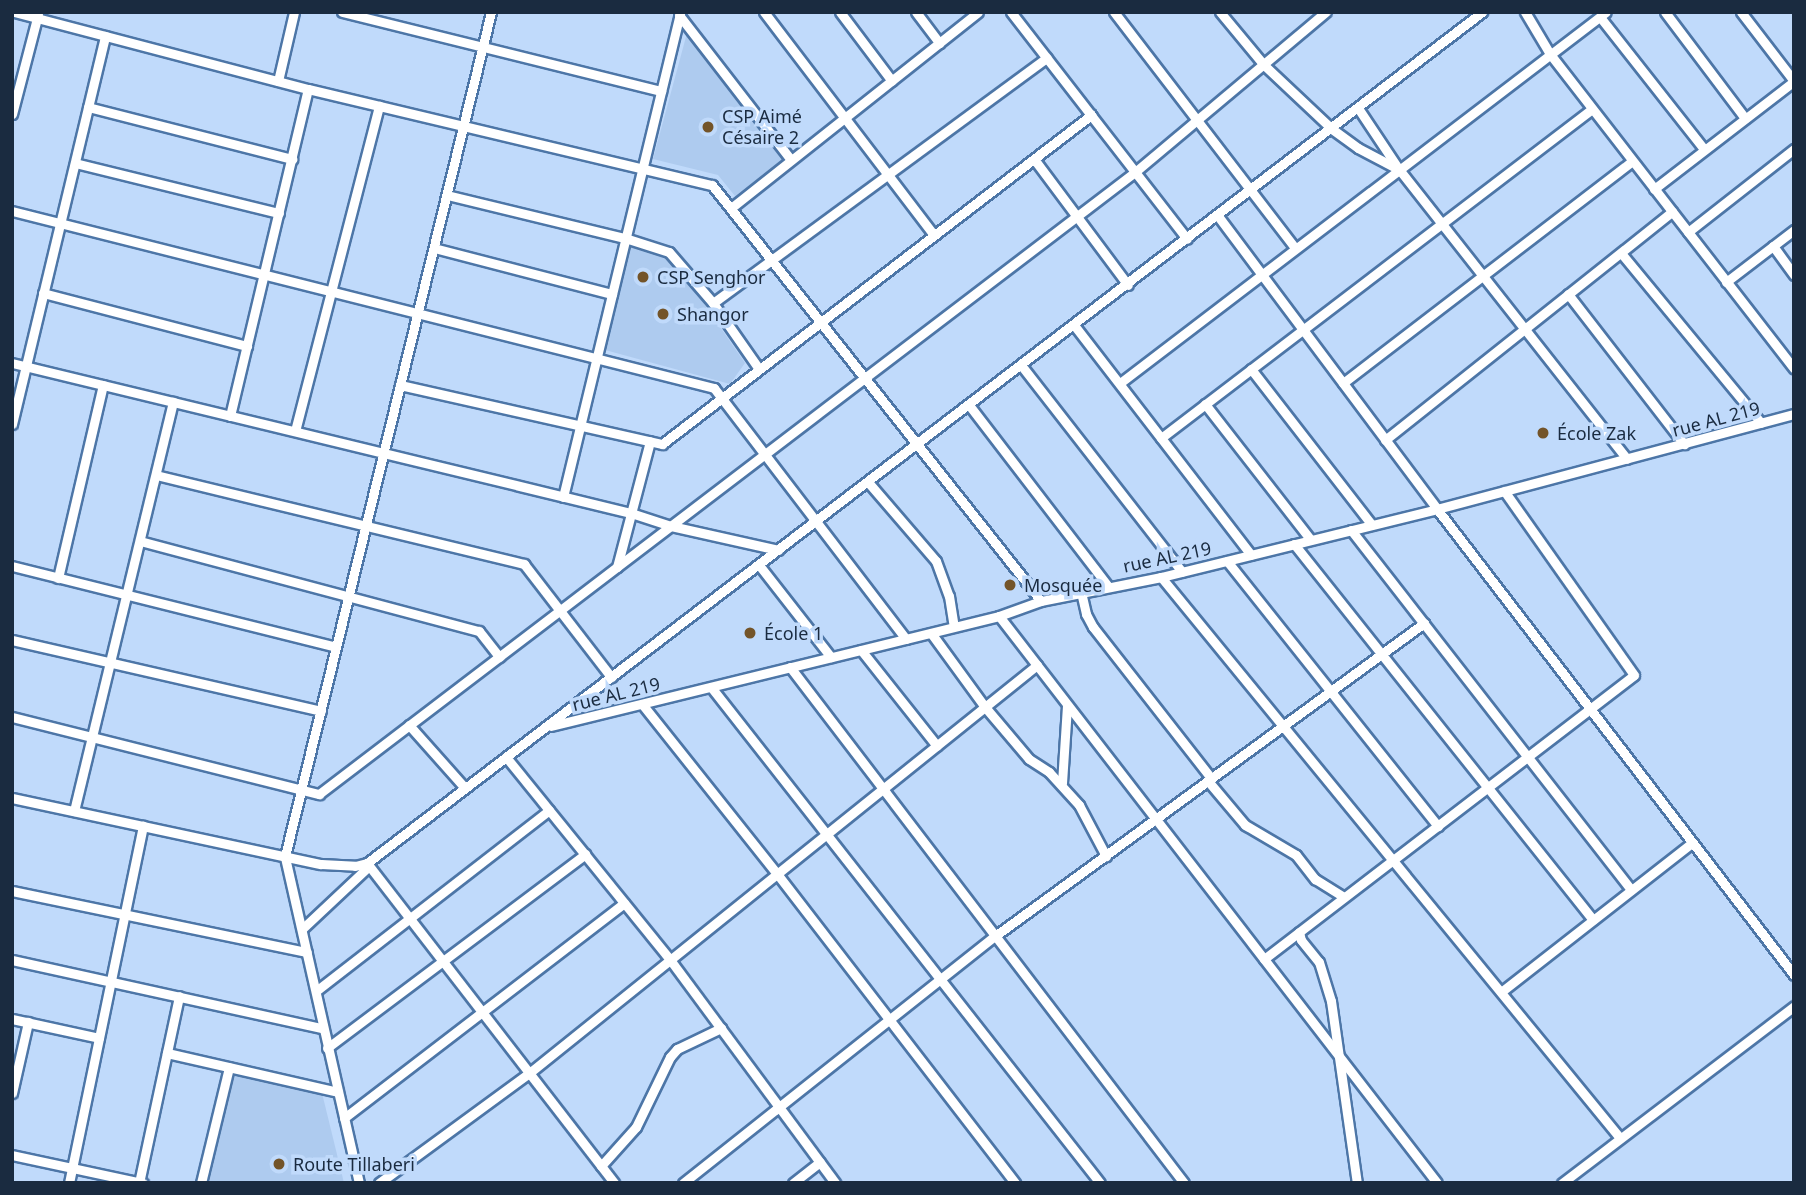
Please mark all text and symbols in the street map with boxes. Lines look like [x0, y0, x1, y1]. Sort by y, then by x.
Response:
place label: CSP Aimé Césaire 2 [722, 106, 802, 148]
marker: CSP Aimé Césaire 2 [700, 119, 716, 135]
place label: CSP Senghor [657, 266, 766, 288]
marker: CSP Senghor [635, 269, 651, 285]
place label: Shangor [677, 303, 749, 325]
marker: Shangor [655, 306, 671, 322]
street label: rue AL 219 [1670, 397, 1762, 441]
place label: École Zak [1557, 422, 1636, 444]
marker: École Zak [1535, 425, 1551, 441]
street label: rue AL 219 [1121, 537, 1213, 577]
place label: Mosquée [1024, 574, 1102, 596]
marker: Mosquée [1002, 577, 1018, 593]
place label: École 1 [764, 622, 823, 644]
marker: École 1 [742, 625, 758, 641]
street label: rue AL 219 [570, 673, 662, 715]
place label: Route Tillaberi [293, 1153, 415, 1175]
marker: Route Tillaberi [271, 1156, 287, 1172]

